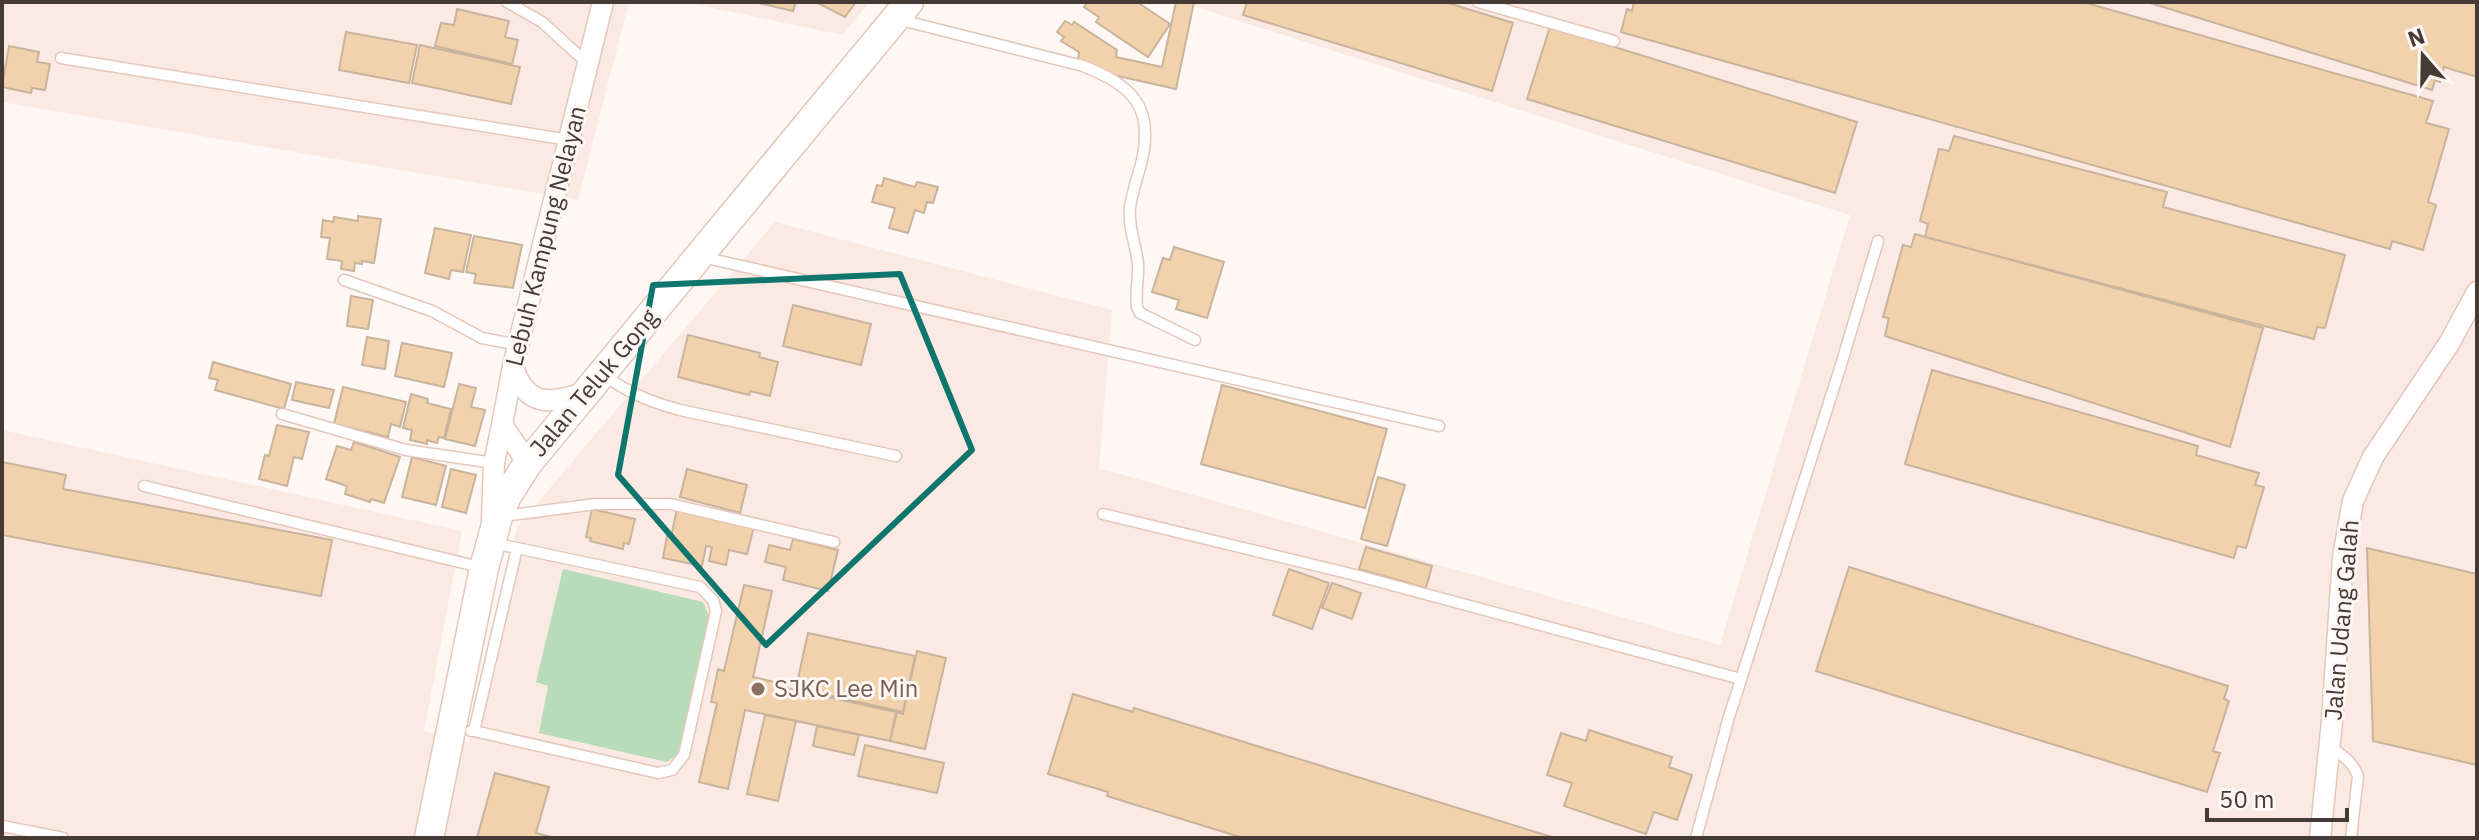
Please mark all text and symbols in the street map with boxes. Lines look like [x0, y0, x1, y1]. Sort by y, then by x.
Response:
north arrow [2383, 16, 2463, 96]
text: N [2404, 20, 2428, 53]
street label: Lebuh Kampung Nelayan [497, 102, 593, 369]
street label: Jalan Teluk Gong [522, 301, 665, 463]
street label: Jalan Udang Galah [2316, 518, 2366, 722]
place label: SJKC Lee Min [774, 672, 918, 704]
marker: SJKC Lee Min [749, 680, 767, 698]
scale bar [2207, 772, 2347, 822]
text: 50 m [2219, 783, 2274, 815]

